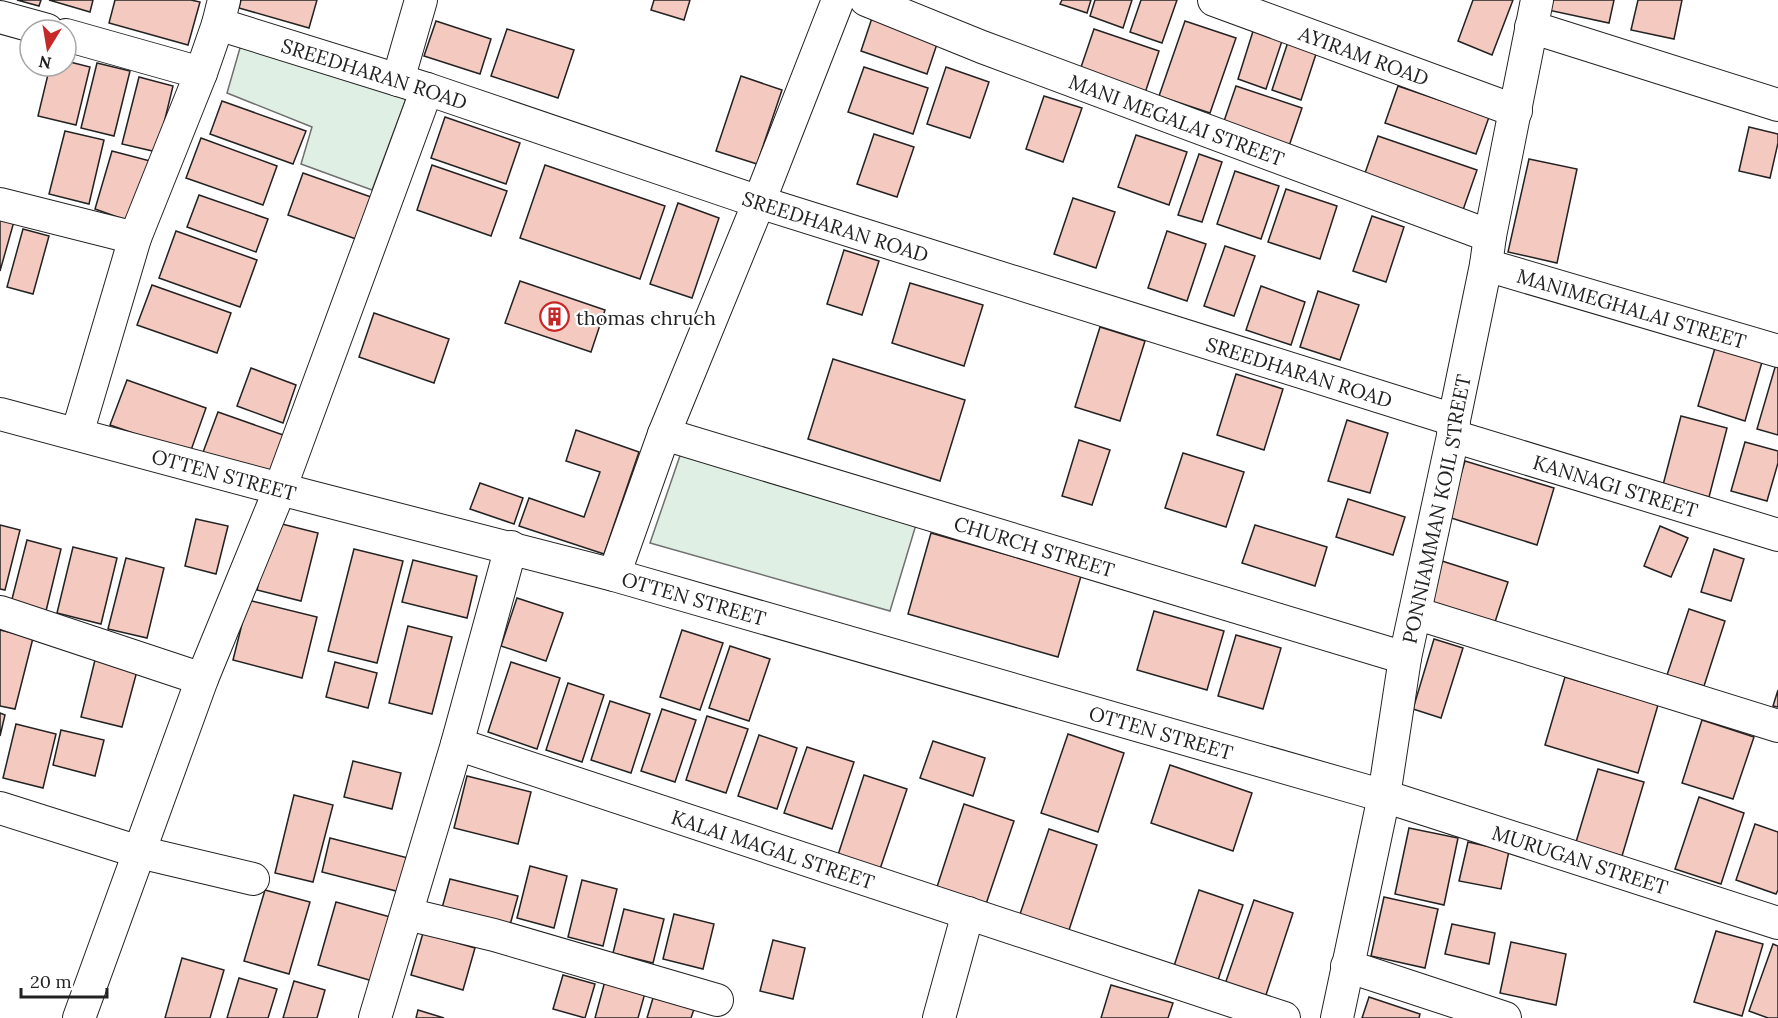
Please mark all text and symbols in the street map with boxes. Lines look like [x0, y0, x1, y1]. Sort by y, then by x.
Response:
north arrow [18, 18, 78, 78]
street label: AYIRAM ROAD [1295, 20, 1433, 90]
street label: SREEDHARAN ROAD [278, 32, 471, 114]
text: N [37, 52, 53, 74]
street label: MANI MEGALAI STREET [1066, 68, 1288, 171]
street label: SREEDHARAN ROAD [739, 185, 932, 267]
street label: MANIMEGHALAI STREET [1514, 262, 1750, 354]
building icon: thomas chruch [539, 301, 571, 333]
place label: thomas chruch [576, 305, 716, 330]
street label: SREEDHARAN ROAD [1203, 331, 1396, 412]
street label: PONNIAMMAN KOIL STREET [1396, 372, 1476, 646]
street label: OTTEN STREET [149, 443, 299, 505]
street label: KANNAGI STREET [1530, 449, 1701, 522]
street label: CHURCH STREET [951, 510, 1118, 582]
street label: OTTEN STREET [619, 565, 769, 631]
street label: OTTEN STREET [1086, 700, 1236, 765]
street label: KALAI MAGAL STREET [668, 803, 878, 894]
street label: MURUGAN STREET [1489, 819, 1672, 899]
scale bar [21, 961, 106, 999]
text: 20 m [30, 970, 72, 993]

